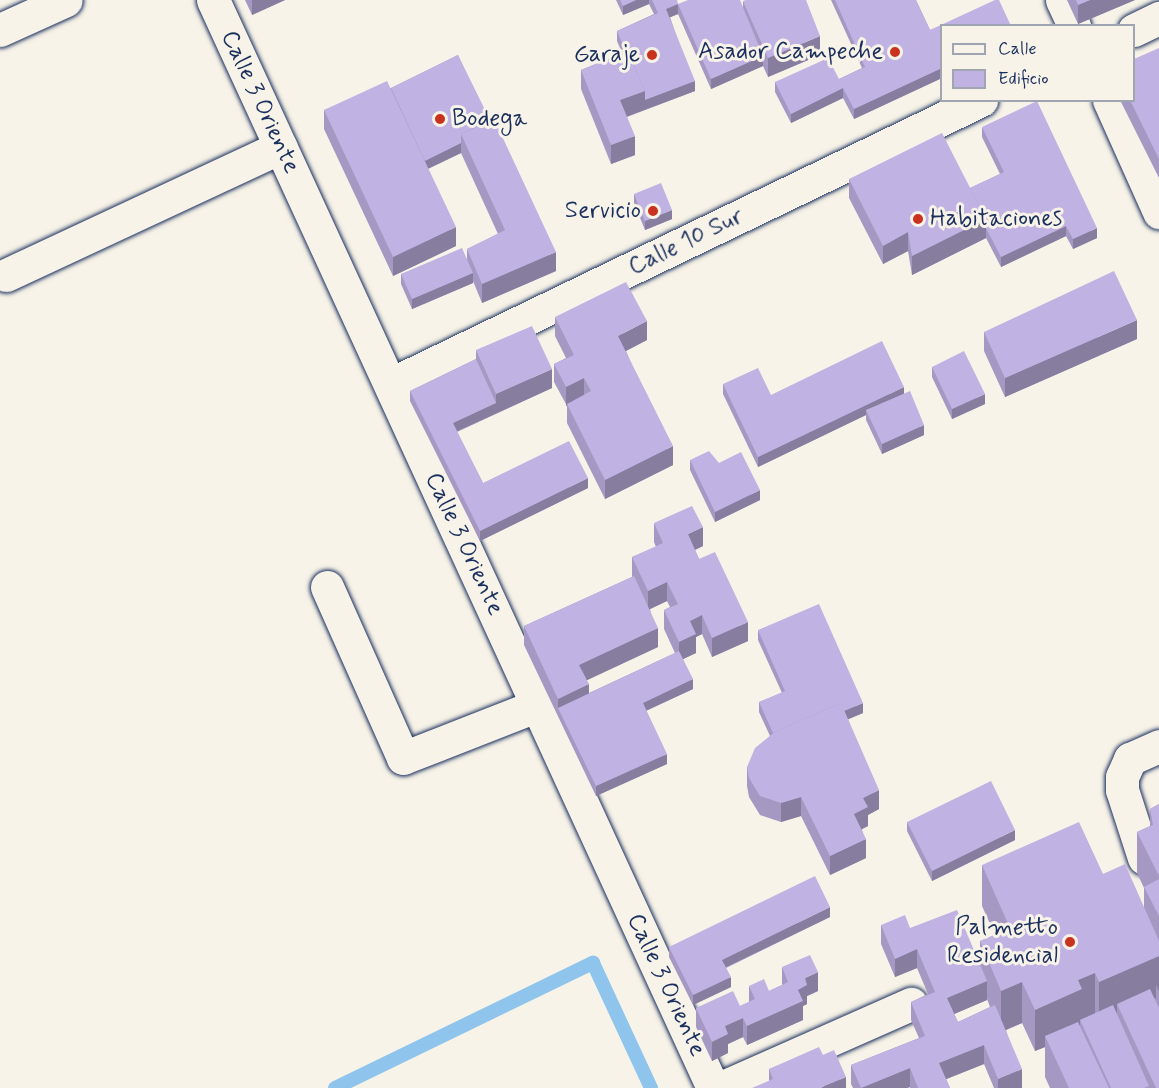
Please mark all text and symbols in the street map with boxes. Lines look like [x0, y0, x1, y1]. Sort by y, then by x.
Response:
legend [940, 24, 1135, 102]
street label: Calle 3 Oriente [214, 26, 306, 178]
text: Calle [998, 37, 1037, 61]
place label: Asador Campeche [698, 38, 883, 66]
place label: Garaje [574, 41, 640, 69]
marker: Asador Campeche [888, 45, 902, 59]
marker: Garaje [645, 48, 659, 62]
text: Edificio [998, 67, 1049, 91]
place label: Bodega [452, 105, 527, 133]
marker: Bodega [433, 112, 447, 126]
place label: Servicio [565, 197, 641, 225]
street label: Calle 10 Sur [624, 202, 748, 282]
marker: Servicio [646, 204, 660, 218]
place label: Habitaciones [930, 205, 1062, 233]
marker: Habitaciones [911, 212, 925, 226]
street label: Calle 3 Oriente [418, 468, 510, 620]
street label: Calle 3 Oriente [620, 909, 712, 1061]
place label: Palmetto Residencial [947, 914, 1058, 970]
marker: Palmetto Residencial [1063, 935, 1077, 949]

